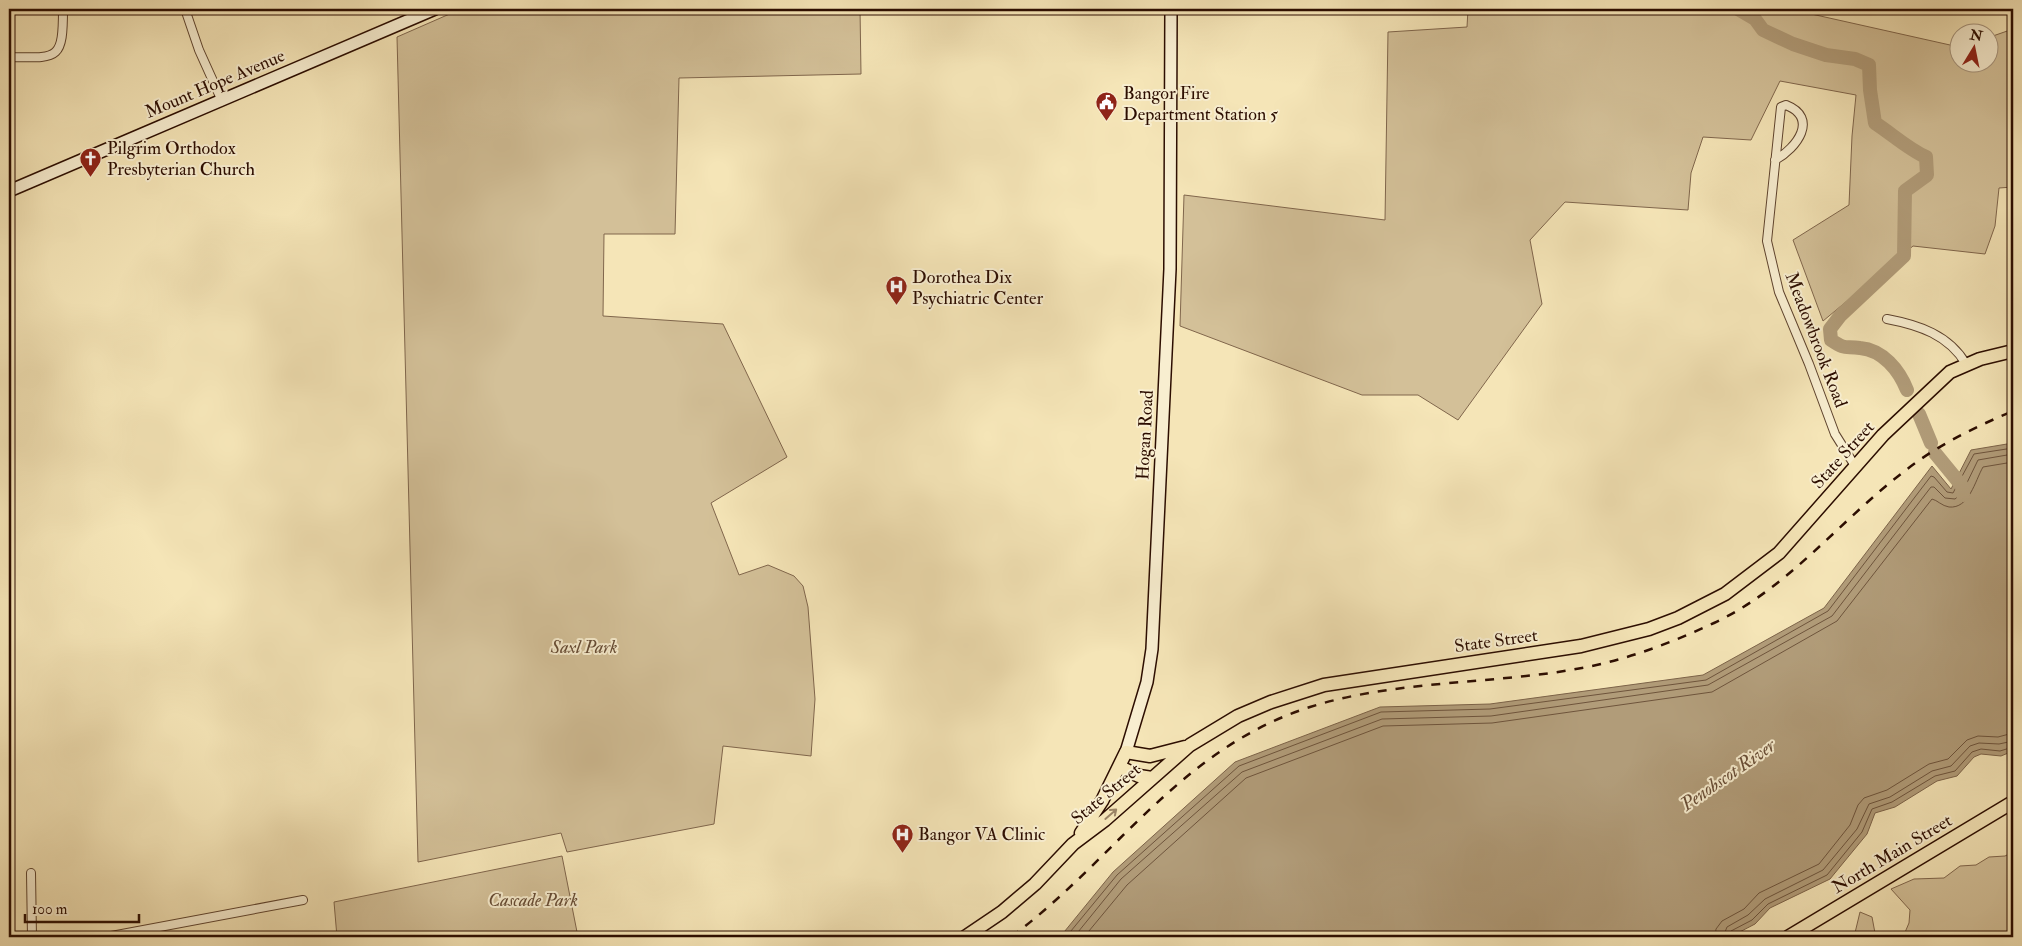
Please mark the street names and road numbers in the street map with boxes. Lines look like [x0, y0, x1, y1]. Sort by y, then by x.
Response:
street label: Mount Hope Avenue [142, 44, 289, 124]
street label: Meadowbrook Road [1780, 269, 1852, 411]
street label: Hogan Road [1131, 389, 1159, 481]
street label: State Street [1806, 416, 1880, 494]
street label: State Street [1453, 624, 1539, 658]
street label: State Street [1067, 758, 1146, 830]
street label: North Main Street [1828, 809, 1956, 899]

